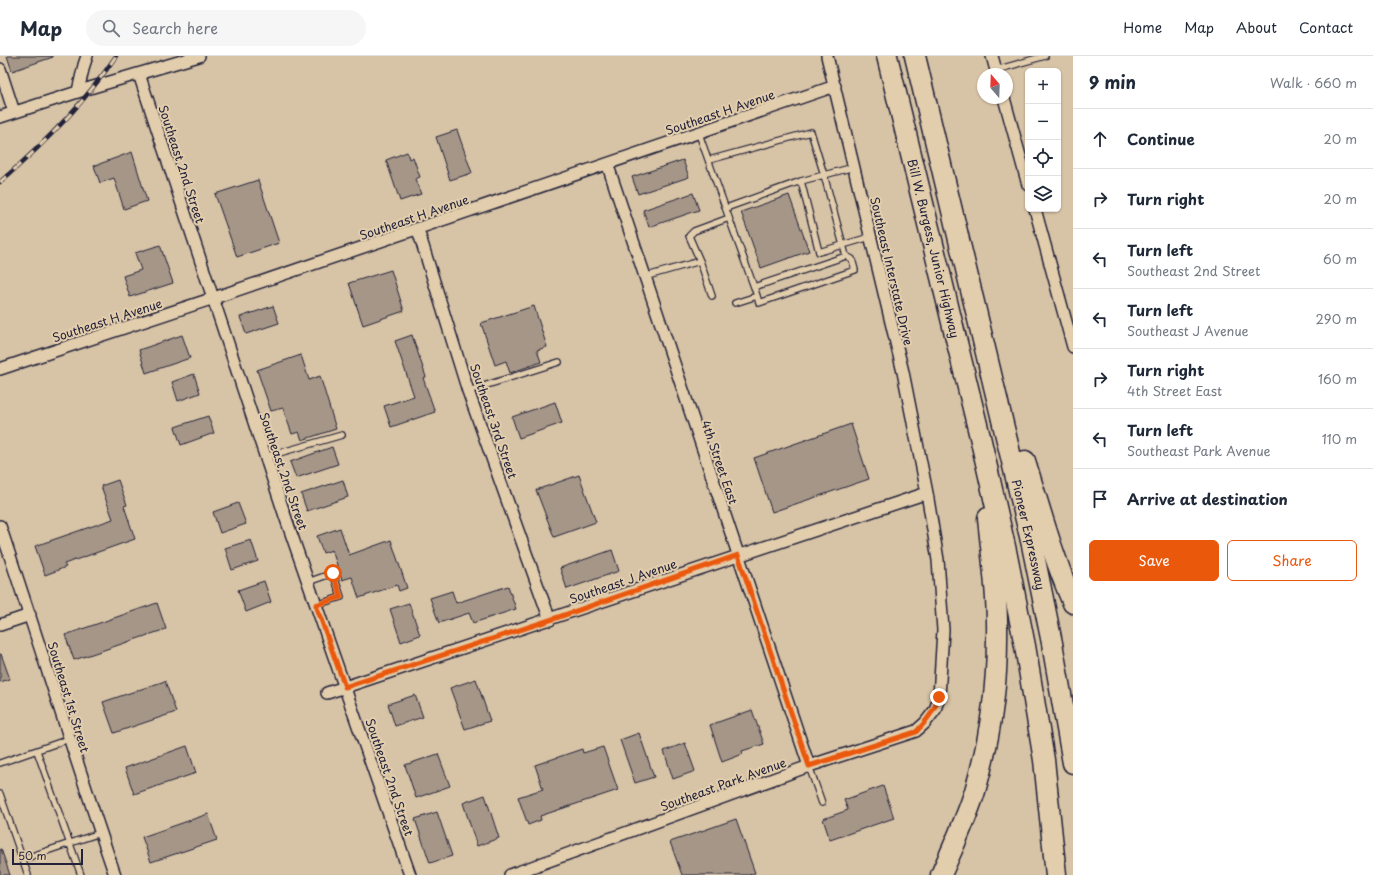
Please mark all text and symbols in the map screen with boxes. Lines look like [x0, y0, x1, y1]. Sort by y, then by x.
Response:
search box [86, 10, 366, 46]
text: Map [20, 14, 62, 42]
text: Search here [132, 16, 218, 39]
icon: search [100, 17, 122, 39]
text: Home [1123, 17, 1162, 38]
text: Map [1184, 17, 1214, 38]
text: About [1236, 17, 1277, 38]
text: Contact [1299, 17, 1353, 38]
north arrow [977, 68, 1013, 104]
map controls [1025, 68, 1061, 212]
button: + [1025, 68, 1061, 104]
text: 9 min [1089, 69, 1136, 95]
text: Walk · 660 m [1270, 73, 1357, 92]
street label: Southeast H Avenue [663, 85, 777, 139]
street label: Southeast 2nd Street [154, 103, 210, 225]
button: − [1025, 104, 1061, 140]
text: Continue [1127, 127, 1195, 150]
icon: ahead [1089, 128, 1111, 150]
text: 20 m [1323, 129, 1357, 148]
button: locate [1025, 140, 1061, 176]
street label: Bill W. Burgess, Junior Highway [903, 157, 964, 340]
button: layers [1025, 176, 1061, 212]
text: Turn right [1127, 187, 1204, 210]
icon: right [1089, 188, 1111, 210]
text: 20 m [1323, 189, 1357, 208]
street label: Southeast H Avenue [357, 190, 471, 244]
street label: Southeast Interstate Drive [866, 195, 918, 347]
text: Turn left [1127, 238, 1193, 261]
icon: left [1089, 248, 1111, 270]
text: 60 m [1323, 249, 1357, 268]
text: Southeast 2nd Street [1127, 261, 1260, 280]
street label: Southeast H Avenue [50, 294, 165, 346]
text: Turn left [1127, 298, 1193, 321]
icon: left [1089, 308, 1111, 330]
text: 290 m [1316, 309, 1357, 328]
text: Southeast J Avenue [1127, 321, 1249, 340]
text: Turn right [1127, 358, 1204, 381]
street label: Southeast 3rd Street [466, 361, 522, 481]
icon: right [1089, 368, 1111, 390]
text: 160 m [1318, 369, 1357, 388]
text: 4th Street East [1127, 381, 1222, 400]
street label: Southeast 2nd Street [255, 410, 313, 532]
street label: 4th Street East [697, 418, 743, 507]
text: Turn left [1127, 418, 1193, 441]
icon: left [1089, 428, 1111, 450]
text: 110 m [1322, 429, 1357, 448]
text: Southeast Park Avenue [1127, 441, 1271, 460]
street label: Pioneer Expressway [1008, 478, 1050, 591]
text: Arrive at destination [1127, 487, 1288, 510]
icon: arrive [1089, 488, 1111, 510]
button: Save [1089, 540, 1219, 581]
button: Share [1227, 540, 1357, 581]
street label: Southeast J Avenue [567, 554, 679, 608]
route start [324, 564, 342, 582]
street label: Southeast 1st Street [44, 639, 94, 755]
route end [930, 688, 948, 706]
street label: Southeast 2nd Street [361, 716, 419, 838]
street label: Southeast Park Avenue [658, 753, 789, 815]
scale bar [12, 847, 83, 866]
text: 50 m [18, 847, 47, 864]

